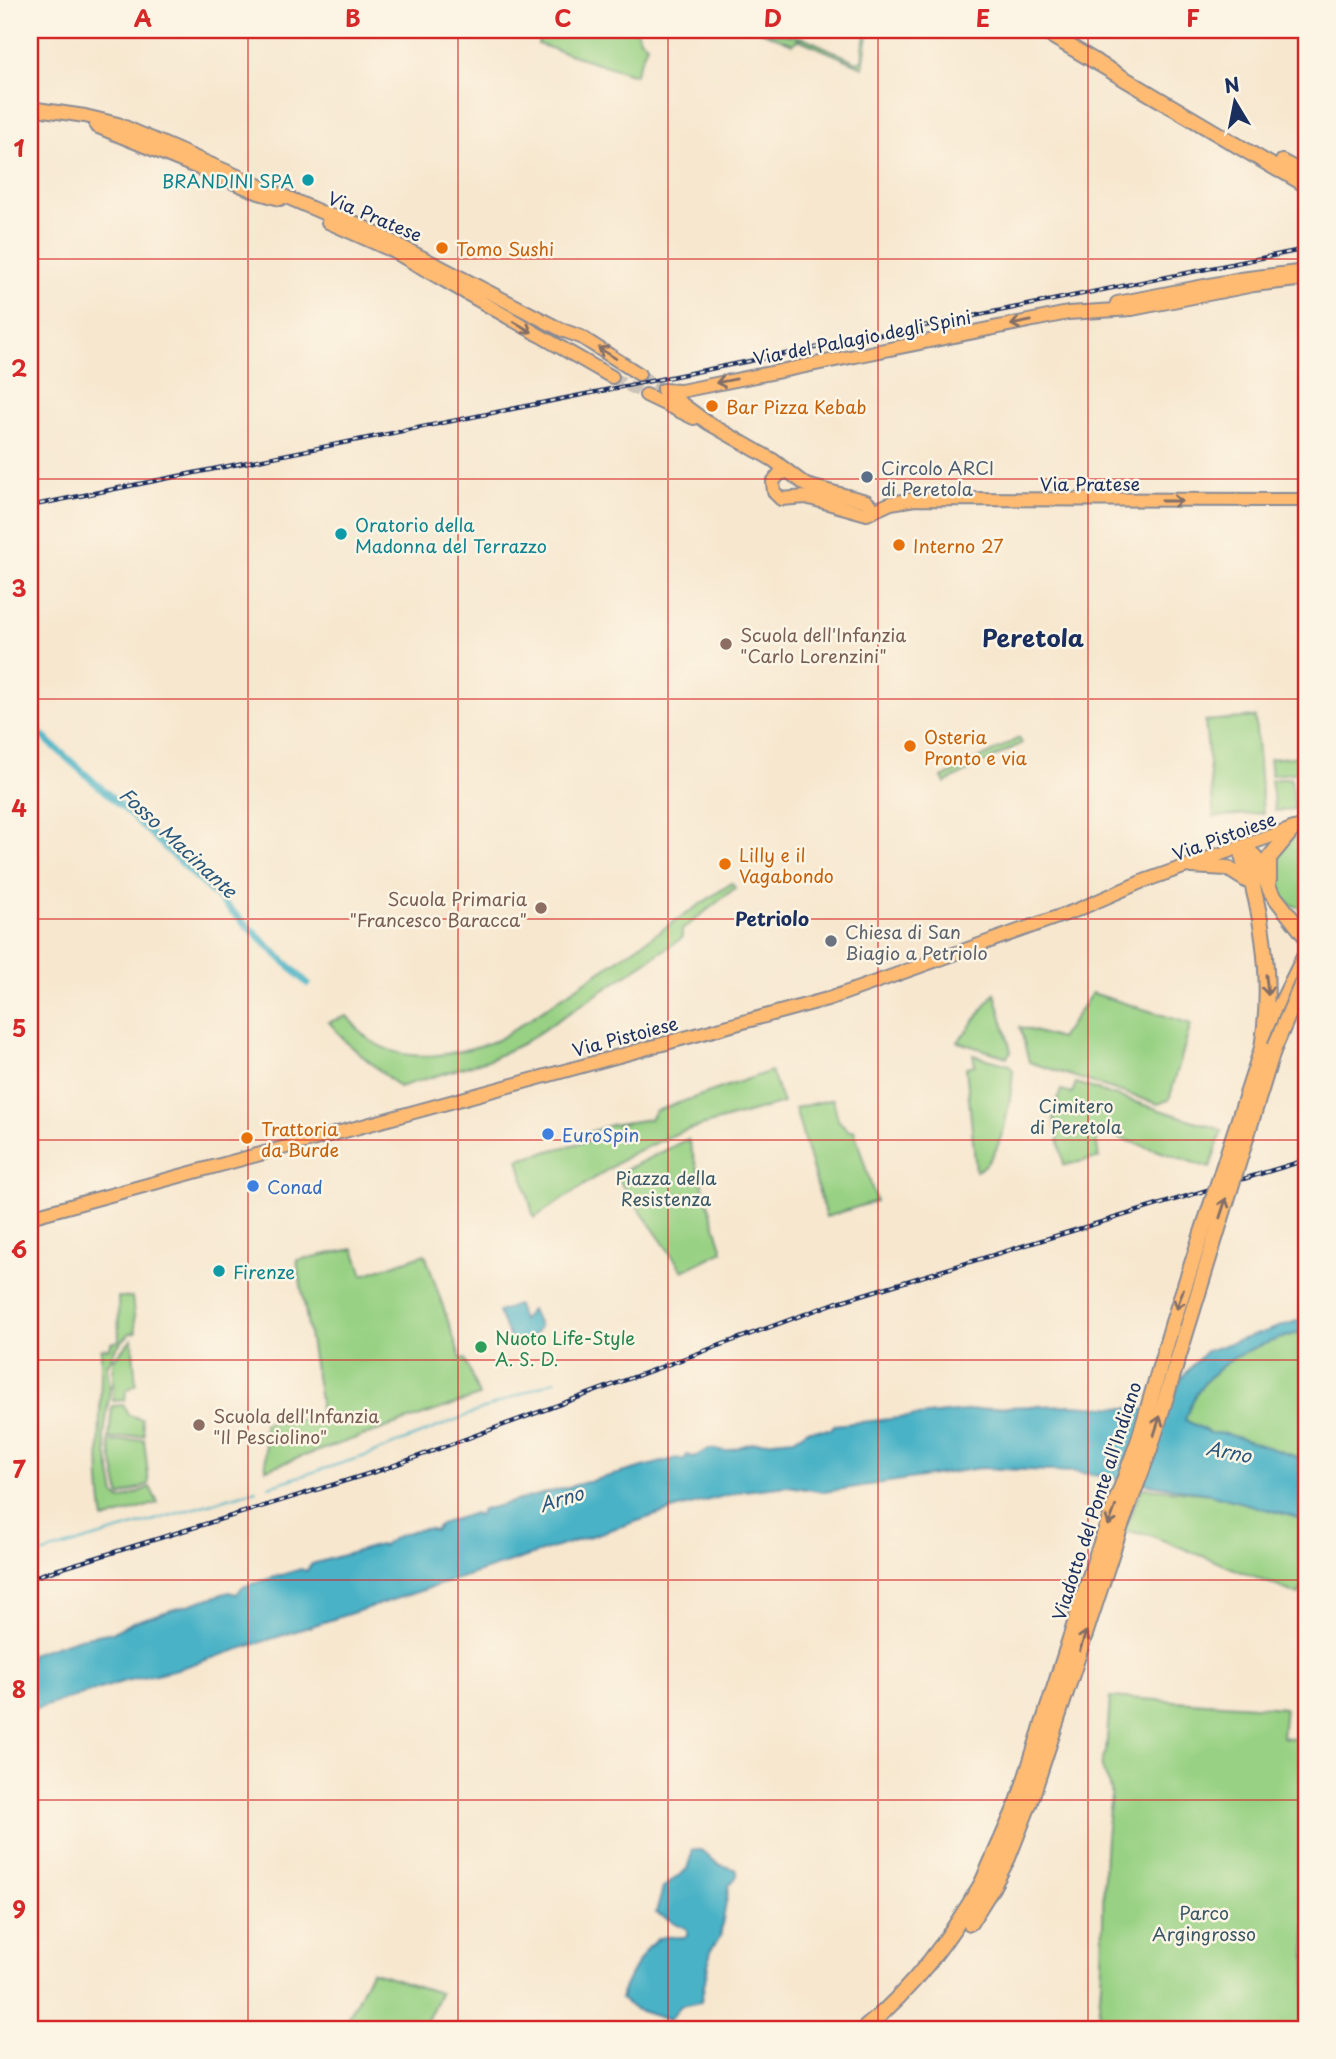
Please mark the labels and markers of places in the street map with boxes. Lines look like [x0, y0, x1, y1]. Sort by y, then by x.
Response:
place label: BRANDINI SPA [162, 167, 294, 194]
marker: BRANDINI SPA [300, 172, 316, 188]
place label: Tomo Sushi [456, 235, 554, 262]
marker: Tomo Sushi [434, 240, 450, 256]
place label: Bar Pizza Kebab [726, 393, 867, 420]
marker: Bar Pizza Kebab [704, 398, 720, 414]
place label: Circolo ARCI di Peretola [881, 454, 994, 502]
marker: Circolo ARCI di Peretola [859, 469, 875, 485]
place label: Oratorio della Madonna del Terrazzo [355, 511, 547, 559]
marker: Oratorio della Madonna del Terrazzo [333, 526, 349, 542]
place label: Interno 27 [913, 532, 1003, 559]
marker: Interno 27 [891, 537, 907, 553]
place label: Scuola dell'Infanzia "Carlo Lorenzini" [740, 621, 906, 669]
marker: Scuola dell'Infanzia "Carlo Lorenzini" [718, 636, 734, 652]
place label: Osteria Pronto e via [924, 723, 1028, 771]
marker: Osteria Pronto e via [902, 738, 918, 754]
place label: Lilly e il Vagabondo [739, 841, 834, 889]
marker: Lilly e il Vagabondo [717, 856, 733, 872]
place label: Scuola Primaria "Francesco Baracca" [349, 885, 528, 933]
marker: Scuola Primaria "Francesco Baracca" [533, 900, 549, 916]
place label: Chiesa di San Biagio a Petriolo [845, 918, 988, 966]
marker: Chiesa di San Biagio a Petriolo [823, 933, 839, 949]
place label: Trattoria da Burde [261, 1115, 339, 1163]
place label: EuroSpin [562, 1121, 639, 1148]
marker: EuroSpin [540, 1126, 556, 1142]
marker: Trattoria da Burde [239, 1130, 255, 1146]
place label: Conad [267, 1173, 323, 1200]
marker: Conad [245, 1178, 261, 1194]
place label: Firenze [233, 1258, 295, 1285]
marker: Firenze [211, 1263, 227, 1279]
place label: Nuoto Life-Style A. S. D. [495, 1324, 636, 1372]
marker: Nuoto Life-Style A. S. D. [473, 1339, 489, 1355]
place label: Scuola dell'Infanzia "Il Pesciolino" [213, 1402, 379, 1450]
marker: Scuola dell'Infanzia "Il Pesciolino" [191, 1417, 207, 1433]

